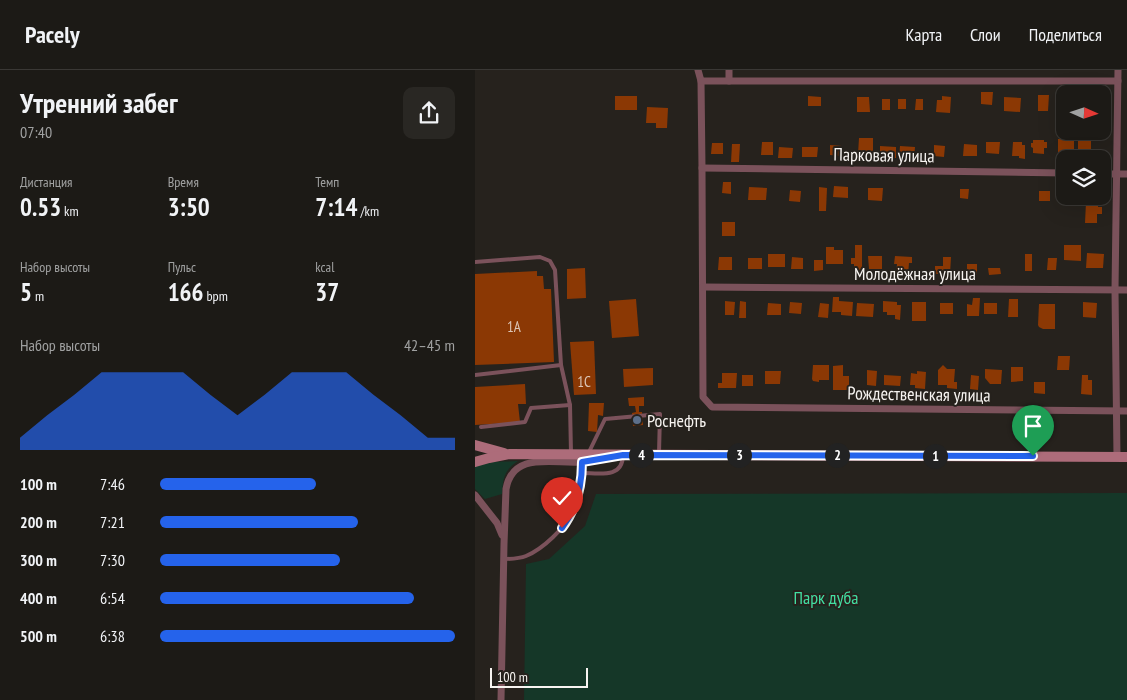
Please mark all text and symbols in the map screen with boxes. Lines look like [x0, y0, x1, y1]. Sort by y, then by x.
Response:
text: Pacely [25, 19, 80, 50]
text: Карта [905, 23, 942, 46]
text: Слои [970, 23, 1001, 46]
text: Поделиться [1029, 23, 1102, 46]
text: Утренний забег [20, 84, 178, 121]
north arrow [1056, 85, 1111, 140]
map controls [1056, 85, 1111, 205]
button: share [403, 87, 455, 139]
text: 07:40 [20, 122, 52, 142]
street label: Парковая улица [833, 143, 935, 167]
button: layers [1056, 150, 1111, 205]
text: Дистанция [20, 173, 73, 191]
text: Время [168, 173, 199, 191]
text: Темп [315, 173, 339, 191]
text: 0.53 [20, 191, 61, 223]
text: 3:50 [168, 191, 210, 223]
text: 7:14 [315, 191, 357, 223]
text: km [61, 202, 79, 220]
text: /km [357, 202, 379, 220]
text: Набор высоты [20, 258, 90, 276]
text: Пульс [168, 258, 196, 276]
text: kcal [315, 258, 334, 276]
street label: Молодёжная улица [854, 262, 976, 285]
text: 5 [20, 276, 32, 308]
text: 166 [168, 276, 204, 308]
text: 37 [315, 276, 339, 308]
text: m [32, 287, 44, 305]
text: bpm [204, 287, 228, 305]
house number: 1А [507, 317, 522, 336]
text: Набор высоты [20, 335, 100, 355]
text: 42–45 m [404, 335, 455, 355]
house number: 1С [577, 372, 591, 391]
street label: Рождественская улица [847, 381, 991, 407]
pin [1012, 405, 1054, 456]
place label: Роснефть [647, 409, 706, 432]
icon: arrive [1019, 412, 1047, 440]
marker: Роснефть [631, 414, 643, 426]
pin: 4 [629, 442, 653, 468]
pin: 3 [727, 442, 751, 468]
pin: 2 [825, 442, 849, 468]
pin: 1 [923, 444, 947, 468]
text: 4 [638, 446, 645, 464]
text: 3 [736, 446, 743, 464]
text: 2 [834, 446, 841, 464]
text: 1 [932, 447, 939, 465]
text: 100 m [20, 474, 57, 494]
text: 7:46 [100, 474, 125, 494]
pin [541, 477, 583, 528]
icon: check [548, 484, 576, 512]
text: 200 m [20, 512, 57, 532]
text: 7:21 [100, 512, 125, 532]
text: 300 m [20, 550, 57, 570]
text: 7:30 [100, 550, 125, 570]
park label: Парк дуба [794, 586, 858, 609]
text: 400 m [20, 588, 57, 608]
text: 6:54 [100, 588, 125, 608]
text: 500 m [20, 626, 57, 646]
text: 6:38 [100, 626, 125, 646]
scale bar [490, 665, 587, 688]
text: 100 m [497, 668, 528, 686]

